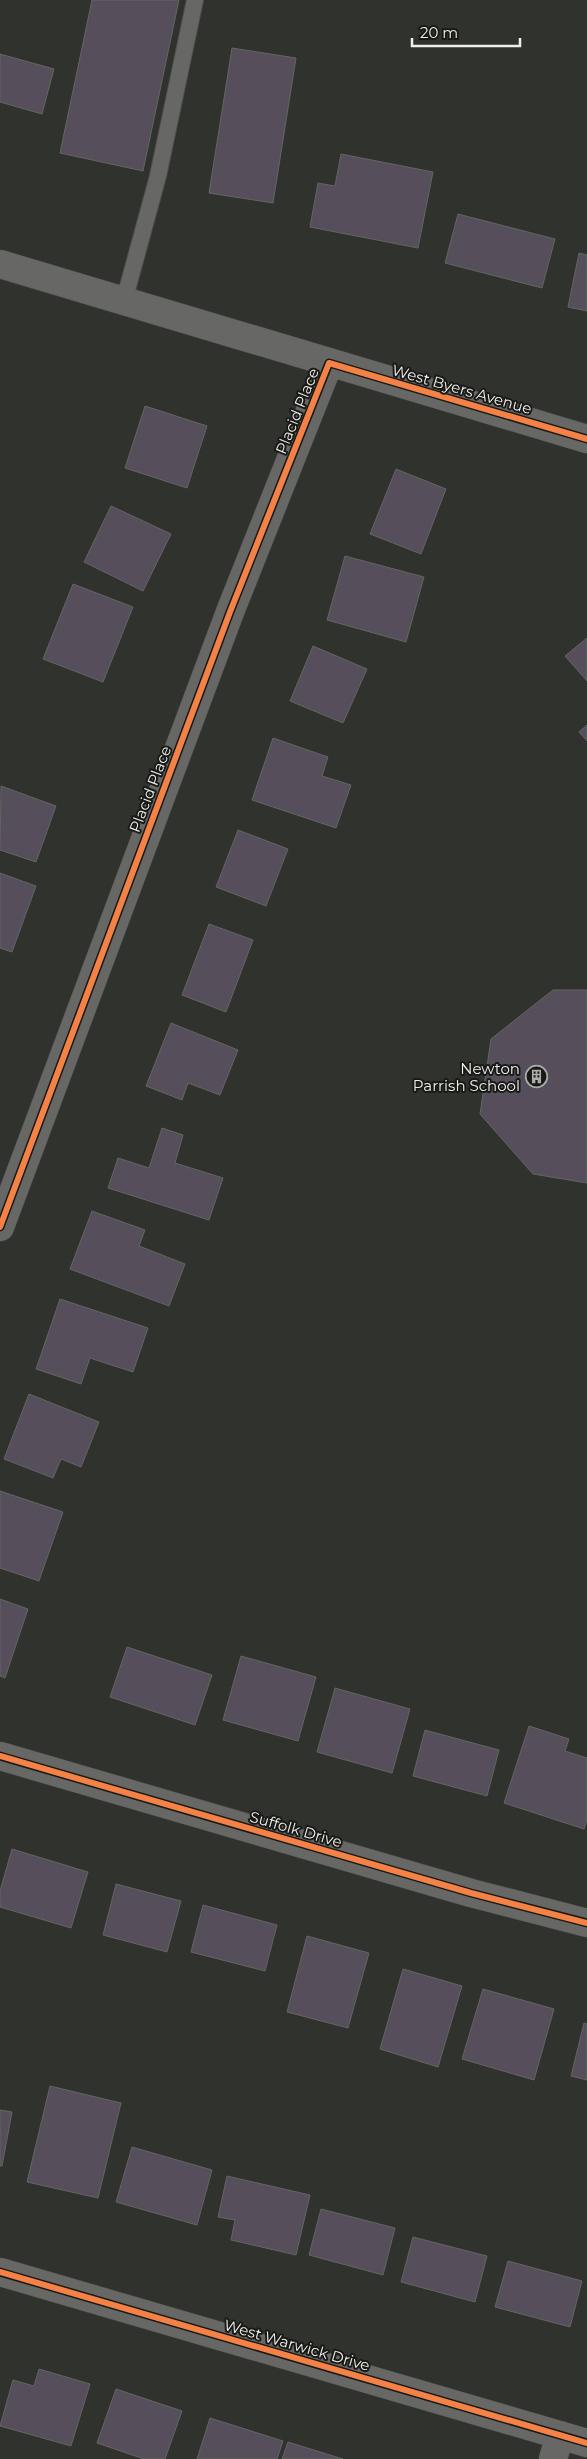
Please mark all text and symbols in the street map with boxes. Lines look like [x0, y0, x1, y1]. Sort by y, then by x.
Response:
scale bar [412, 15, 520, 47]
text: 20 m [420, 23, 458, 42]
street label: West Byers Avenue [390, 360, 534, 418]
street label: Placid Place [271, 365, 323, 457]
street label: Placid Place [125, 743, 175, 835]
place label: Newton Parrish School [413, 1059, 520, 1095]
building icon: Newton Parrish School [524, 1065, 548, 1089]
street label: Suffolk Drive [248, 1807, 344, 1851]
street label: West Warwick Drive [222, 2315, 372, 2375]

